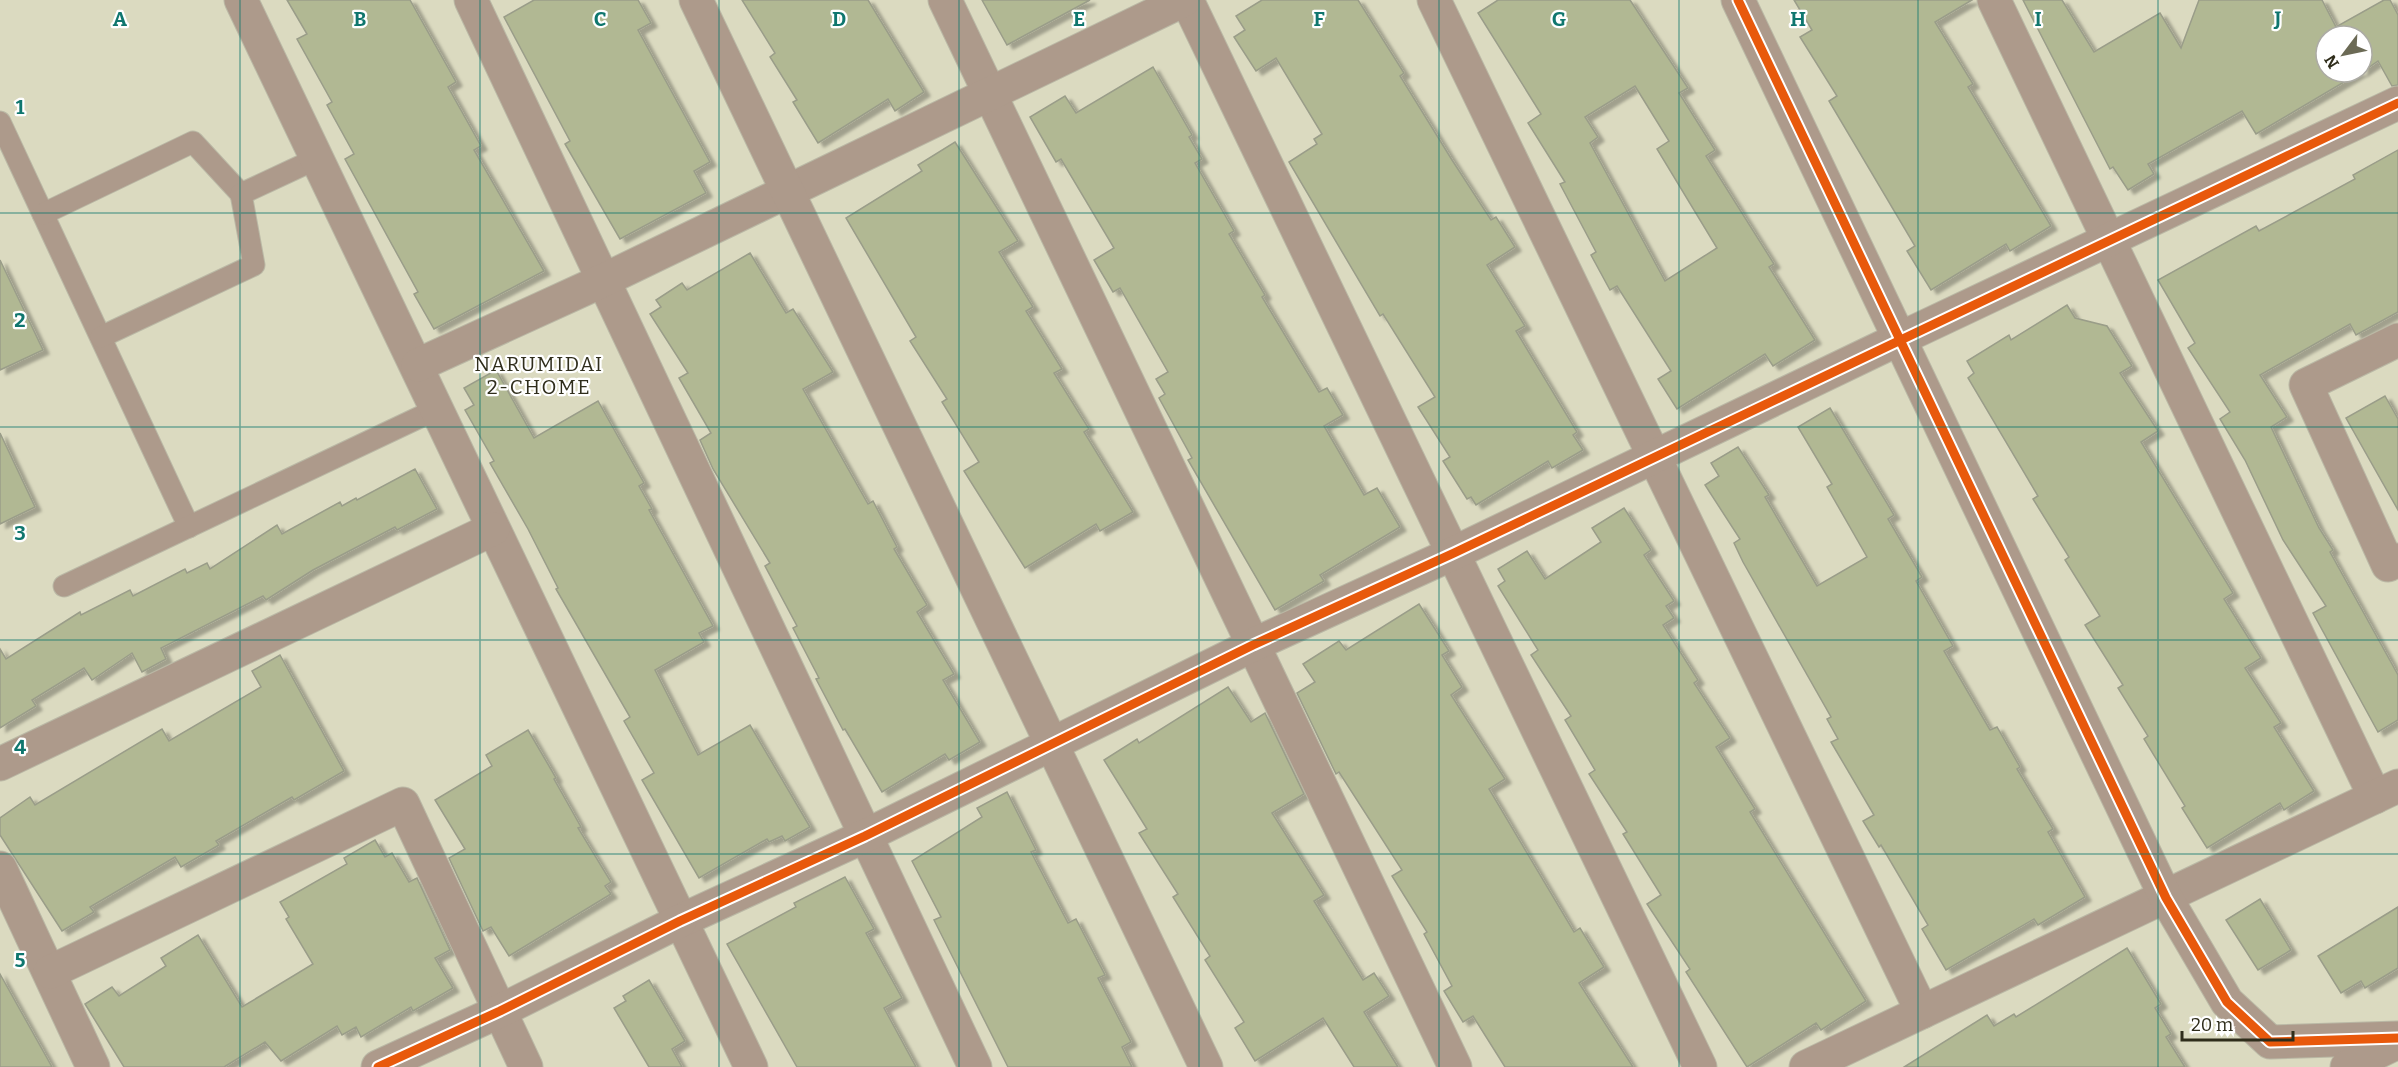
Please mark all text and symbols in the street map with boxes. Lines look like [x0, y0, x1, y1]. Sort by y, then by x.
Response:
text: A [113, 7, 128, 31]
text: B [354, 7, 367, 31]
text: C [594, 7, 606, 31]
text: D [832, 7, 846, 31]
text: E [1073, 7, 1085, 31]
text: F [1313, 7, 1325, 31]
text: G [1552, 7, 1566, 31]
text: H [1790, 7, 1806, 31]
text: I [2034, 7, 2042, 31]
text: J [2274, 7, 2282, 31]
north arrow [2314, 24, 2374, 84]
text: N [2320, 51, 2343, 72]
text: 1 [16, 95, 25, 119]
text: 2 [14, 308, 26, 332]
district label: NARUMIDAI 2-CHOME [474, 352, 604, 399]
text: 3 [14, 521, 26, 545]
text: 4 [14, 735, 26, 759]
text: 5 [15, 948, 26, 972]
scale bar [2182, 1004, 2293, 1042]
text: 20 m [2191, 1014, 2233, 1036]

